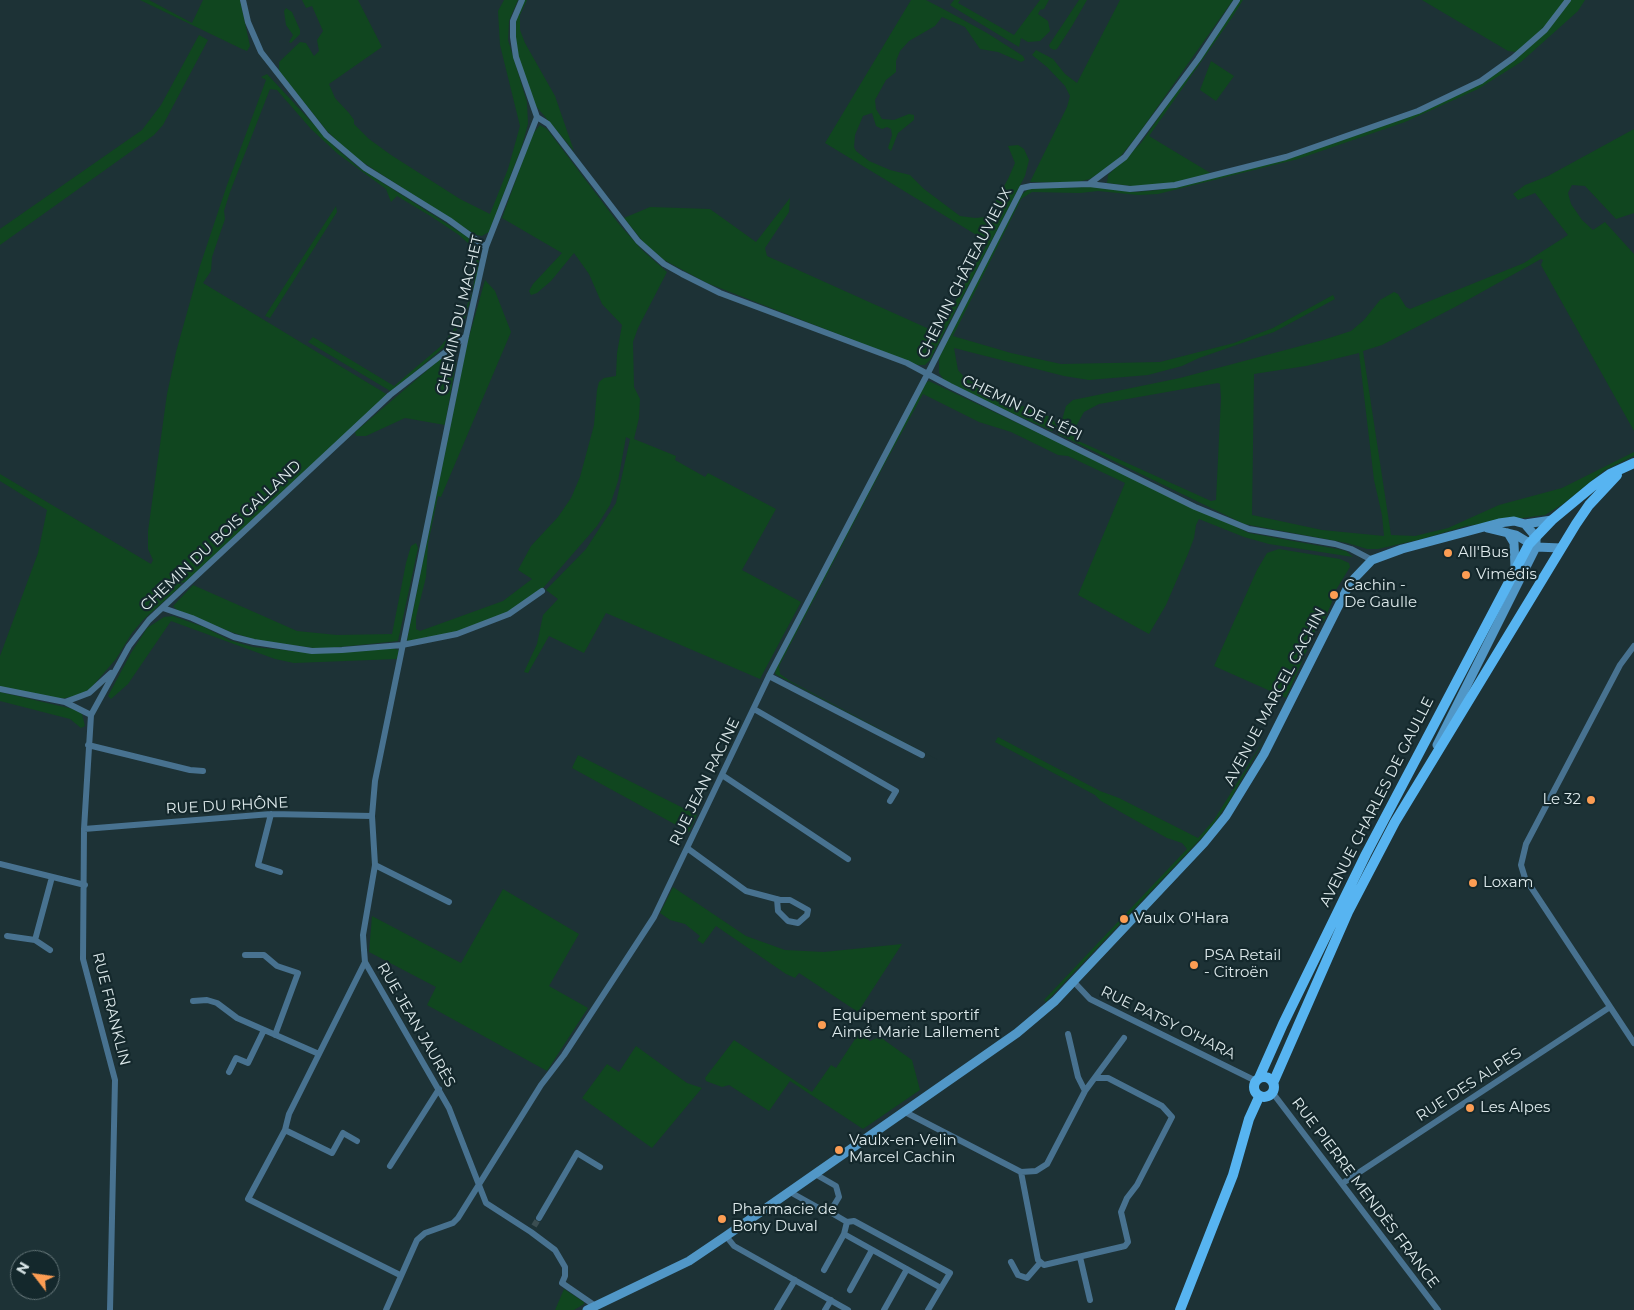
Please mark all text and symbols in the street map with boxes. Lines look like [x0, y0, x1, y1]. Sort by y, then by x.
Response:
street label: CHEMIN CHÂTEAUVIEUX [914, 185, 1016, 361]
street label: CHEMIN DU MACHET [433, 234, 487, 396]
street label: CHEMIN DE L'ÉPI [959, 371, 1085, 445]
street label: CHEMIN DU BOIS GALLAND [137, 457, 305, 615]
place label: All'Bus [1458, 544, 1509, 562]
marker: All'Bus [1442, 547, 1454, 559]
place label: Vimédis [1476, 566, 1537, 584]
marker: Vimédis [1460, 569, 1472, 581]
place label: Cachin - De Gaulle [1344, 577, 1417, 612]
marker: Cachin - De Gaulle [1328, 589, 1340, 601]
street label: AVENUE MARCEL CACHIN [1220, 605, 1330, 789]
street label: AVENUE CHARLES DE GAULLE [1316, 694, 1438, 910]
street label: RUE JEAN RACINE [666, 715, 744, 849]
place label: Le 32 [1542, 791, 1581, 809]
street label: RUE DU RHÔNE [165, 794, 289, 818]
marker: Le 32 [1585, 794, 1597, 806]
place label: Loxam [1483, 874, 1533, 892]
marker: Loxam [1467, 877, 1479, 889]
place label: Vaulx O'Hara [1134, 910, 1229, 928]
marker: Vaulx O'Hara [1118, 913, 1130, 925]
place label: PSA Retail - Citroën [1204, 947, 1281, 982]
street label: RUE FRANKLIN [88, 950, 134, 1068]
street label: RUE JEAN JAURÈS [373, 959, 459, 1091]
marker: PSA Retail - Citroën [1188, 959, 1200, 971]
street label: RUE PATSY O'HARA [1098, 983, 1238, 1063]
place label: Equipement sportif Aimé-Marie Lallement [832, 1007, 1000, 1042]
marker: Equipement sportif Aimé-Marie Lallement [816, 1019, 828, 1031]
street label: RUE DES ALPES [1413, 1044, 1525, 1126]
street label: RUE PIERRE MENDÈS FRANCE [1288, 1094, 1442, 1292]
place label: Les Alpes [1480, 1099, 1550, 1117]
marker: Les Alpes [1464, 1102, 1476, 1114]
place label: Vaulx-en-Velin Marcel Cachin [849, 1132, 957, 1167]
marker: Vaulx-en-Velin Marcel Cachin [833, 1144, 845, 1156]
place label: Pharmacie de Bony Duval [732, 1201, 837, 1236]
marker: Pharmacie de Bony Duval [716, 1213, 728, 1225]
north arrow [10, 1250, 60, 1300]
text: N [12, 1259, 33, 1277]

